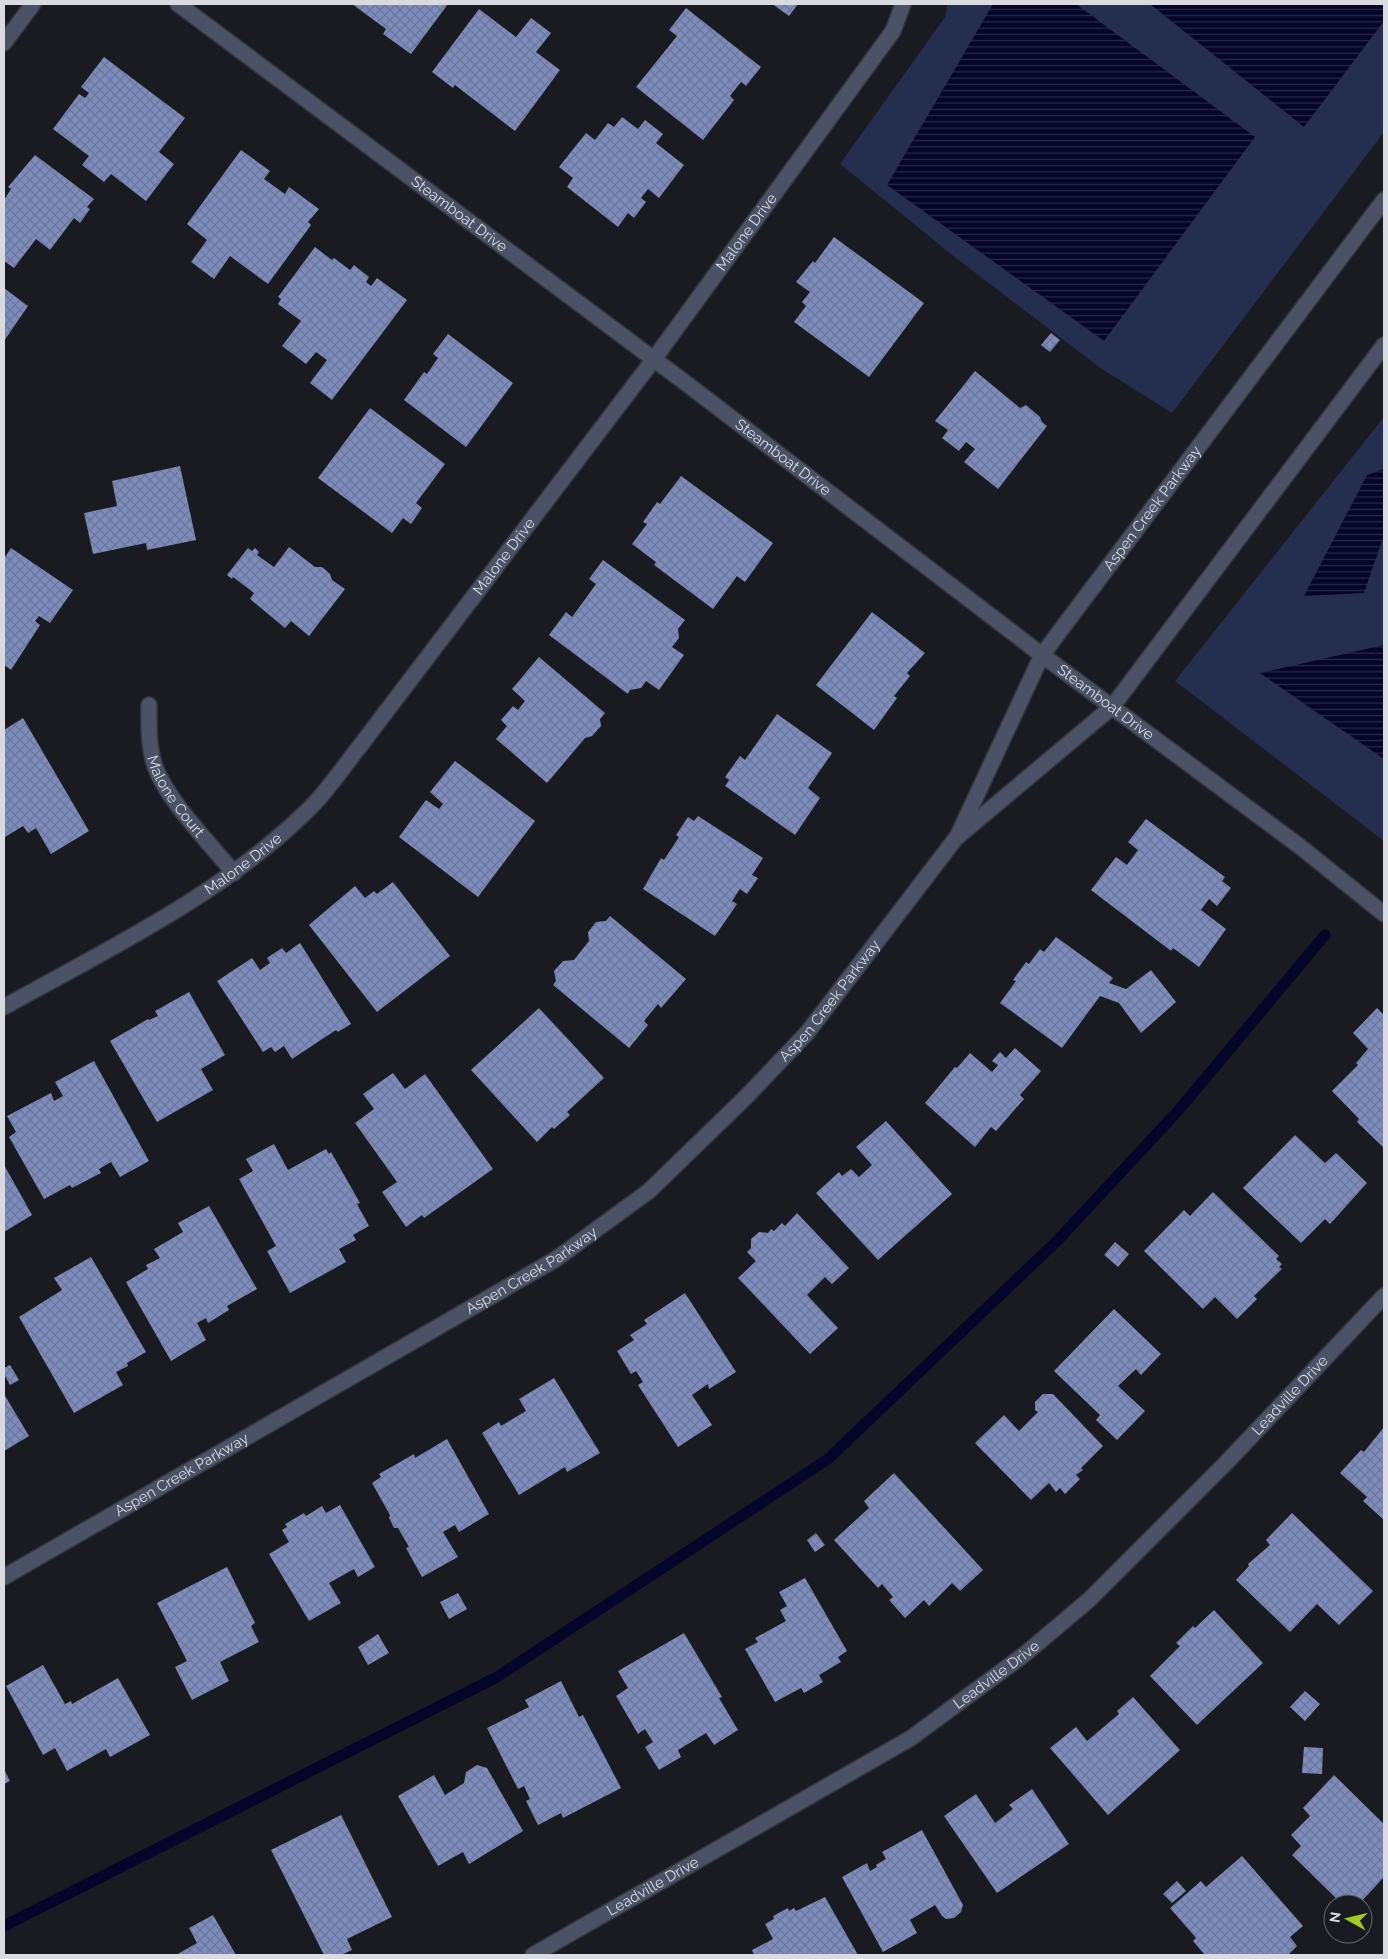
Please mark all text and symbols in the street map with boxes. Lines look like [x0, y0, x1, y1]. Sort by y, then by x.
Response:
street label: Steamboat Drive [408, 172, 511, 256]
street label: Malone Drive [712, 190, 781, 274]
street label: Steamboat Drive [732, 415, 835, 500]
street label: Aspen Creek Parkway [1100, 442, 1205, 574]
street label: Malone Drive [469, 514, 539, 598]
street label: Steamboat Drive [1054, 660, 1158, 744]
street label: Malone Court [143, 753, 208, 841]
street label: Malone Drive [201, 829, 285, 898]
street label: Aspen Creek Parkway [775, 936, 884, 1066]
street label: Aspen Creek Parkway [462, 1223, 601, 1318]
street label: Leadville Drive [1248, 1352, 1332, 1439]
street label: Aspen Creek Parkway [112, 1429, 252, 1520]
street label: Leadville Drive [950, 1637, 1043, 1713]
street label: Leadville Drive [604, 1853, 702, 1920]
north arrow [1323, 1894, 1373, 1944]
text: N [1326, 1911, 1344, 1924]

